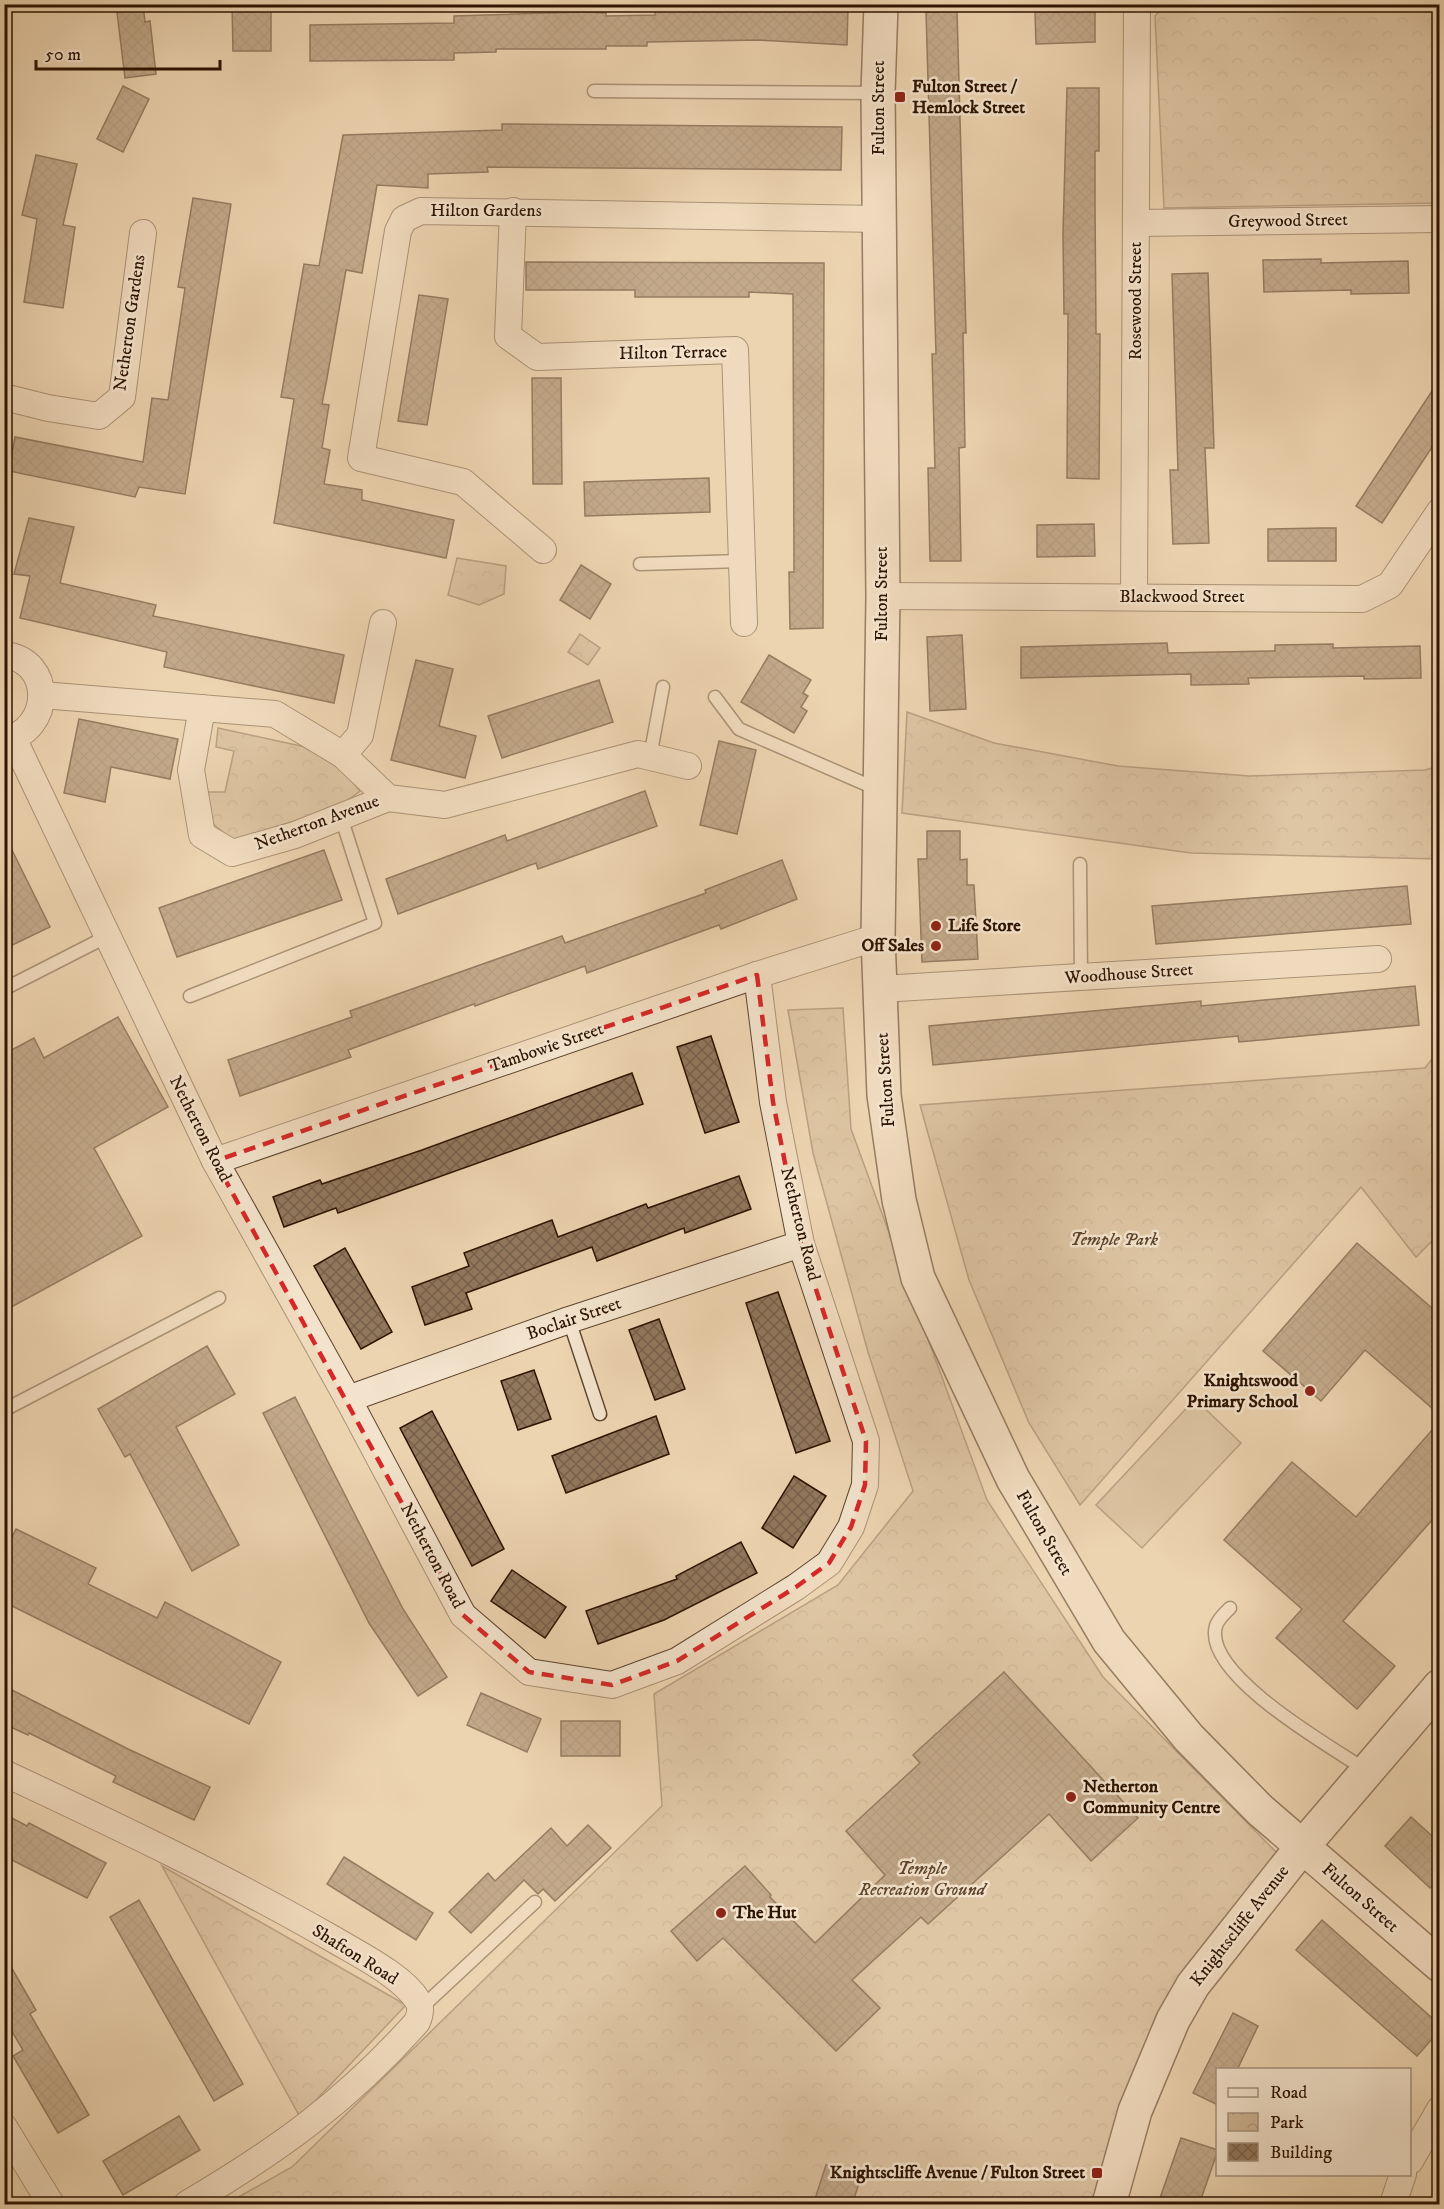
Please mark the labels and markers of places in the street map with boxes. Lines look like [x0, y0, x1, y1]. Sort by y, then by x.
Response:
place label: Fulton Street / Hemlock Street [912, 76, 1025, 119]
marker: Fulton Street / Hemlock Street [893, 90, 907, 104]
place label: Life Store [948, 915, 1021, 937]
marker: Life Store [929, 919, 943, 933]
place label: Off Sales [861, 935, 924, 957]
marker: Off Sales [929, 939, 943, 953]
place label: Knightswood Primary School [1187, 1370, 1299, 1413]
marker: Knightswood Primary School [1303, 1384, 1317, 1398]
place label: Netherton Community Centre [1083, 1776, 1221, 1819]
marker: Netherton Community Centre [1064, 1790, 1078, 1804]
place label: The Hut [732, 1902, 797, 1924]
marker: The Hut [714, 1906, 728, 1920]
place label: Knightscliffe Avenue / Fulton Street [830, 2162, 1085, 2184]
marker: Knightscliffe Avenue / Fulton Street [1090, 2166, 1104, 2180]

